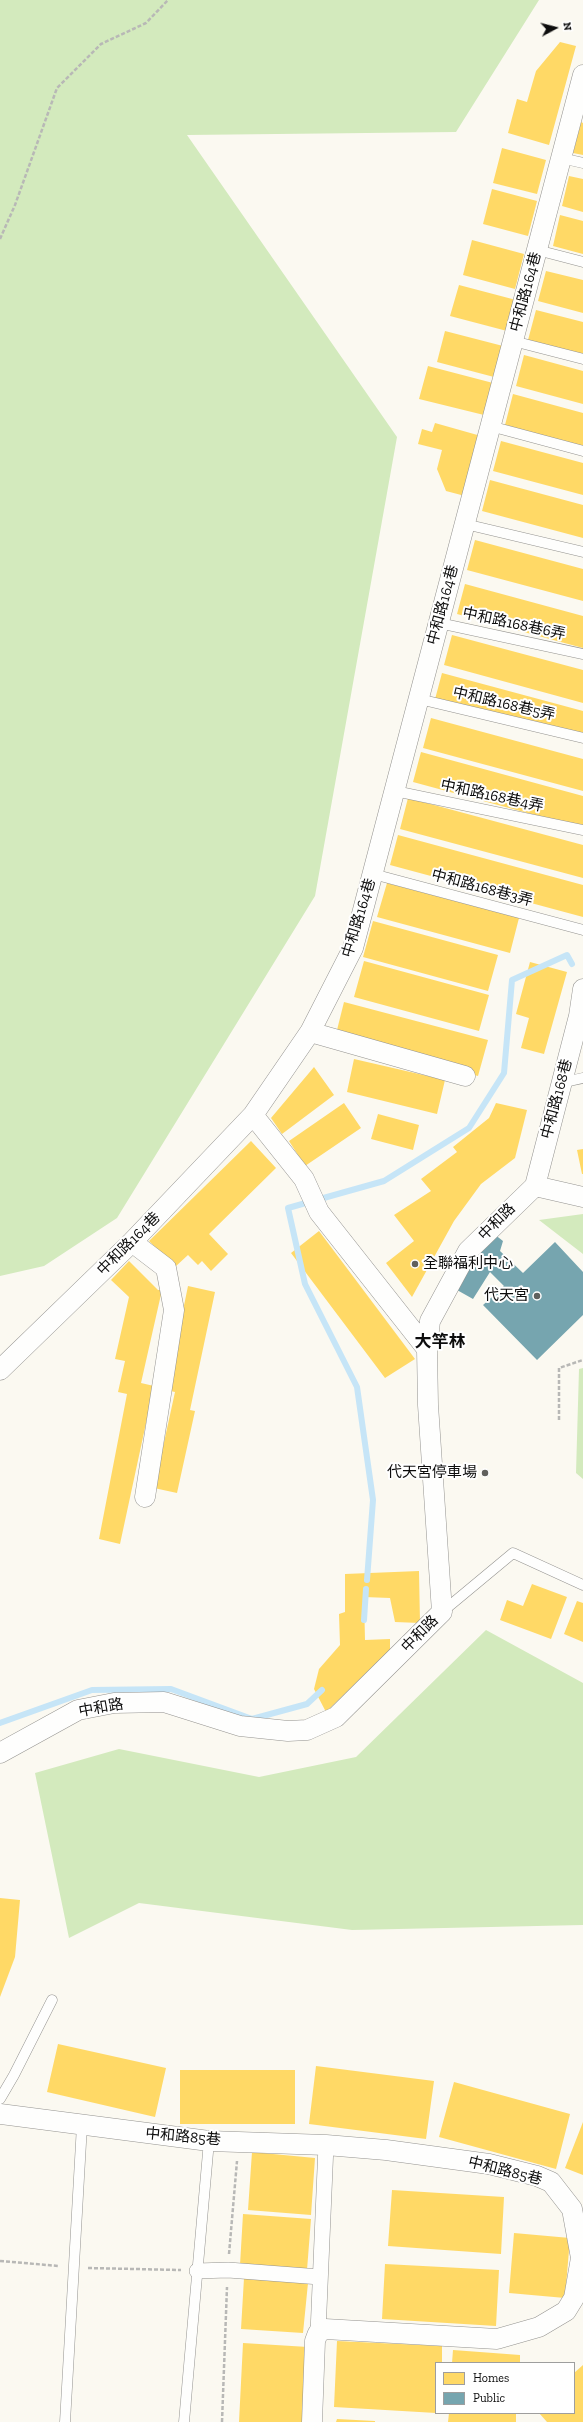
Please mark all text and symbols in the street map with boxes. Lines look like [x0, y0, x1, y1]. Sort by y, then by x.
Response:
north arrow [535, 8, 575, 48]
text: N [560, 22, 574, 31]
street label: 中和路164巷 [507, 250, 545, 334]
street label: 中和路164巷 [424, 563, 462, 647]
street label: 中和路168巷6弄 [461, 604, 567, 644]
street label: 中和路168巷5弄 [451, 683, 557, 725]
street label: 中和路168巷4弄 [439, 776, 545, 816]
street label: 中和路168巷3弄 [429, 866, 535, 910]
street label: 中和路164巷 [338, 876, 380, 960]
street label: 中和路168巷 [538, 1057, 576, 1141]
street label: 中和路 [475, 1200, 519, 1244]
street label: 中和路164巷 [94, 1209, 164, 1279]
place label: 全聯福利中心 [423, 1255, 513, 1273]
marker: 全聯福利中心 [410, 1259, 420, 1269]
place label: 代天宮 [484, 1287, 529, 1305]
marker: 代天宮 [532, 1291, 542, 1301]
district label: 大竿林 [415, 1332, 465, 1352]
place label: 代天宮停車場 [387, 1464, 477, 1482]
marker: 代天宮停車場 [480, 1468, 490, 1478]
street label: 中和路 [398, 1612, 442, 1656]
street label: 中和路 [77, 1695, 125, 1721]
street label: 中和路85巷 [144, 2125, 222, 2149]
street label: 中和路85巷 [466, 2153, 544, 2189]
legend [435, 2362, 575, 2414]
text: Homes [473, 2371, 509, 2385]
text: Public [473, 2391, 505, 2405]

